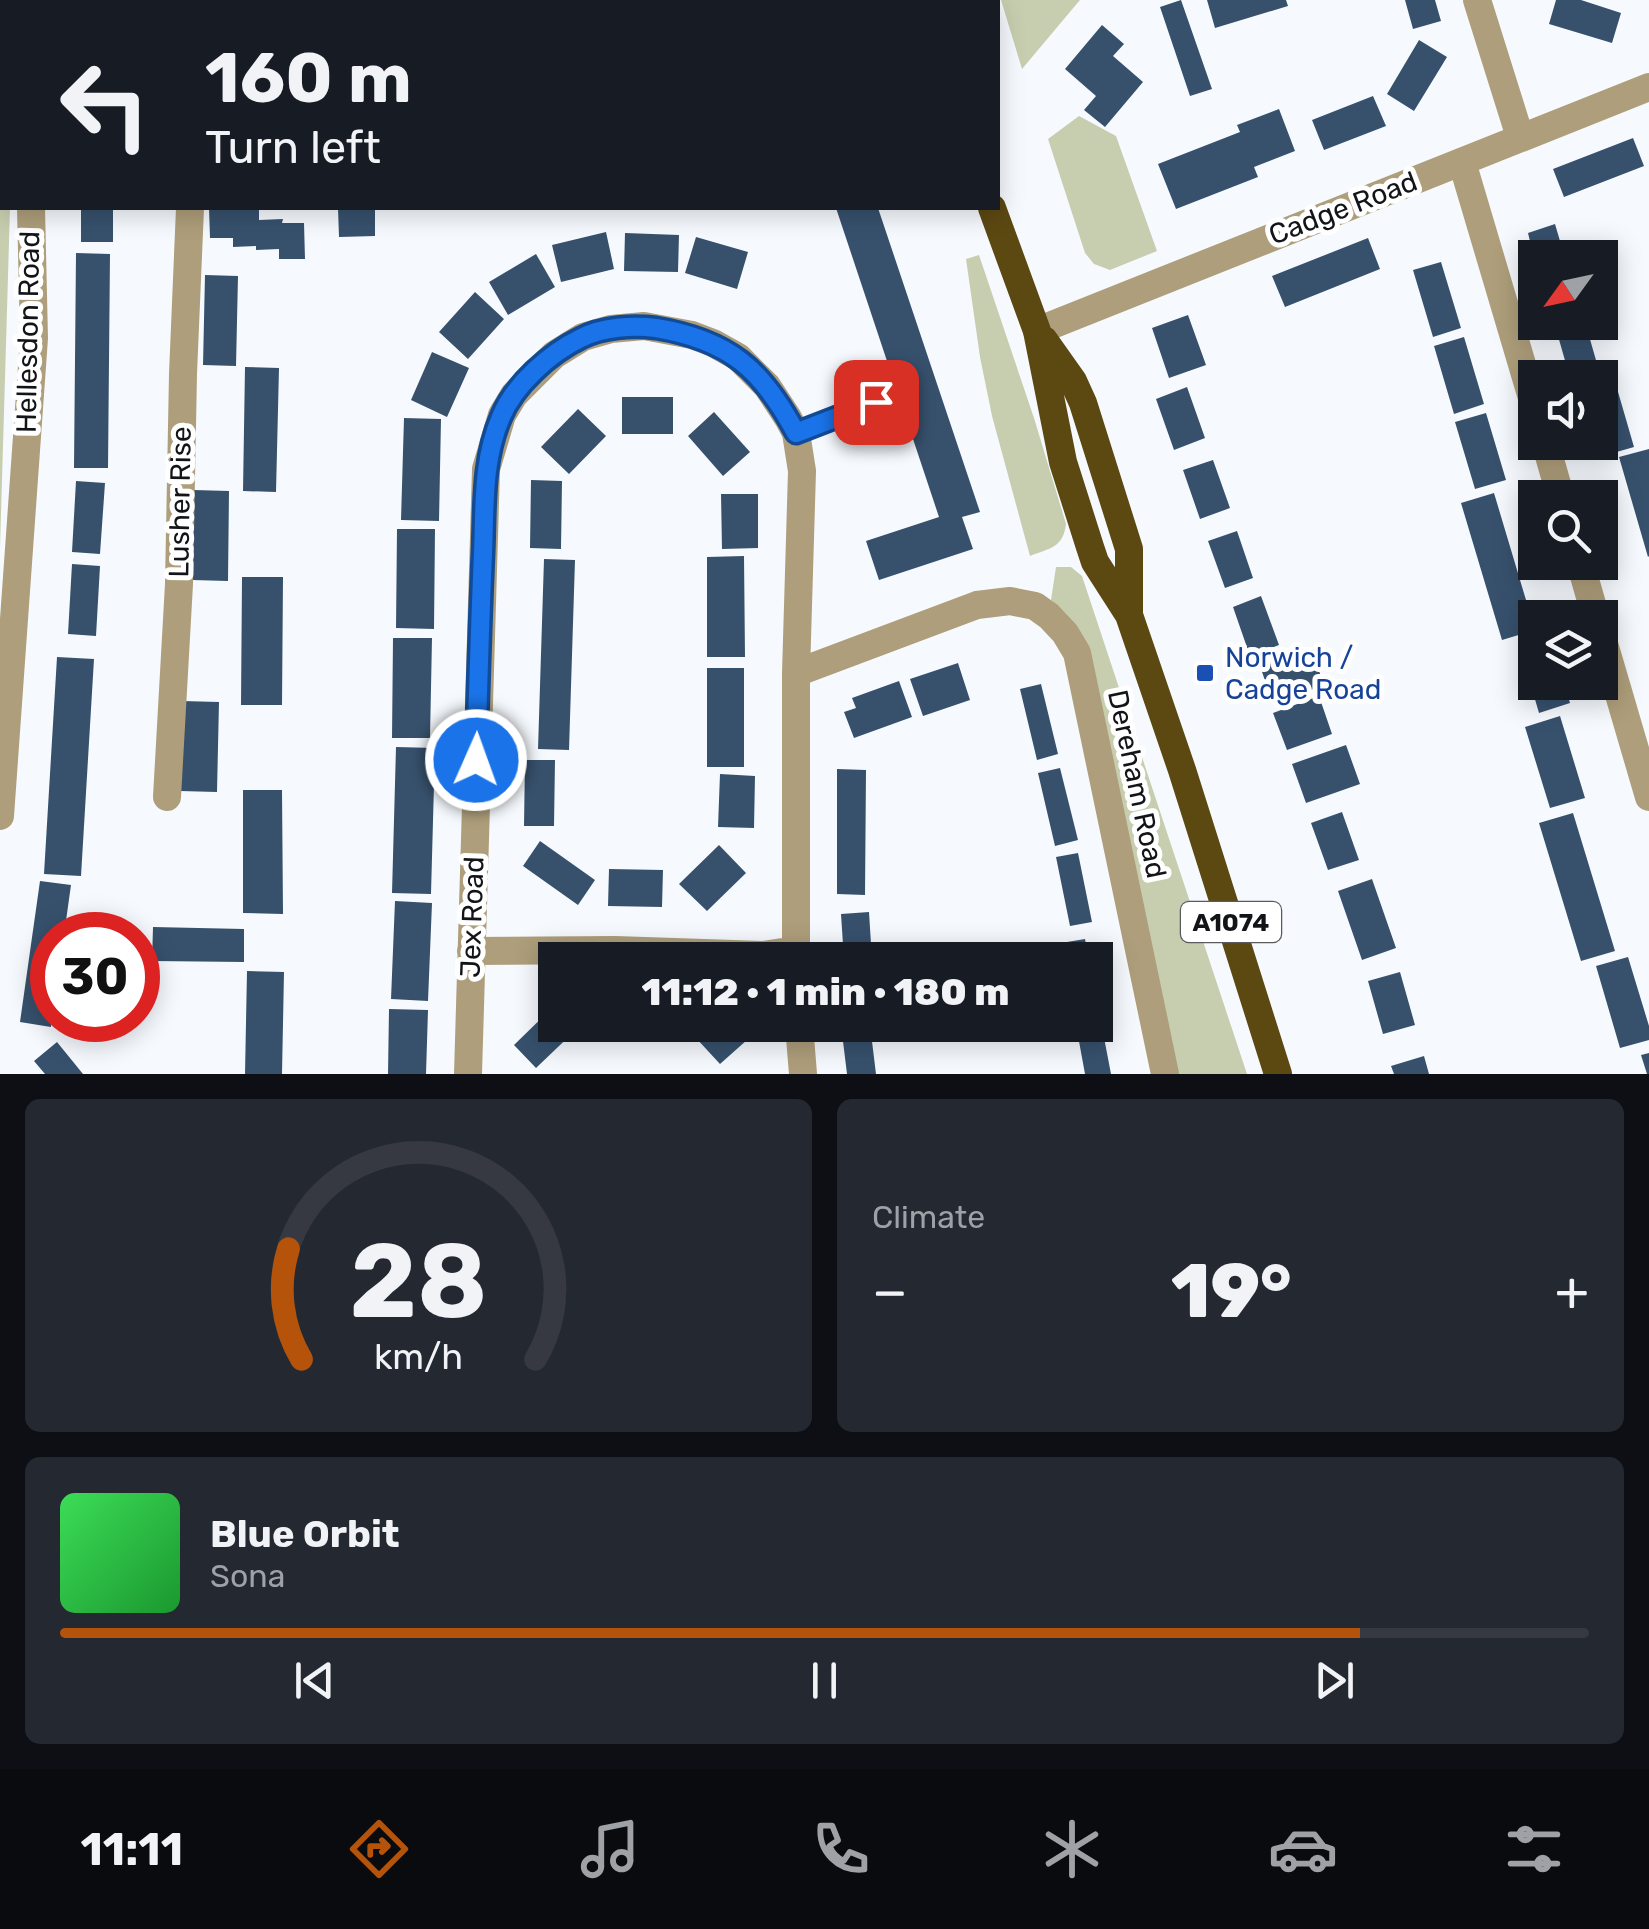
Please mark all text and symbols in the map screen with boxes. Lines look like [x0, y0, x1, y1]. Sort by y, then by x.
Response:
text: 160 m [205, 37, 412, 120]
icon: left [40, 40, 170, 170]
text: Turn left [205, 121, 381, 174]
street label: Cadge Road [1264, 165, 1422, 251]
street label: Hellesdon Road [10, 231, 46, 433]
north arrow [1518, 240, 1618, 340]
map controls [1518, 240, 1618, 700]
pin [834, 360, 919, 445]
button: sound [1518, 360, 1618, 460]
icon: arrive [849, 375, 904, 430]
street label: Lusher Rise [162, 426, 198, 578]
button: search [1518, 480, 1618, 580]
button: layers [1518, 600, 1618, 700]
place label: Norwich / Cadge Road [1225, 641, 1381, 706]
marker: Norwich / Cadge Road [1194, 662, 1216, 684]
street label: Dereham Road [1101, 687, 1173, 881]
position arrow [424, 708, 528, 812]
street label: Jex Road [453, 856, 491, 978]
road number: A1074 [1181, 902, 1281, 942]
speed limit sign: 30 [30, 912, 160, 1042]
text: 11:12 · 1 min · 180 m [641, 969, 1010, 1015]
text: Climate [872, 1198, 985, 1236]
text: 28 [349, 1220, 488, 1343]
text: 19° [1171, 1247, 1292, 1336]
text: − [872, 1259, 908, 1324]
text: + [1555, 1259, 1589, 1324]
text: km/h [374, 1336, 463, 1378]
text: Blue Orbit [210, 1511, 400, 1557]
text: Sona [210, 1557, 285, 1595]
icon: previous [287, 1653, 342, 1708]
icon: pause [797, 1653, 852, 1708]
icon: next [1307, 1653, 1362, 1708]
icon: directions [344, 1814, 414, 1884]
icon: music [575, 1814, 645, 1884]
icon: phone [806, 1814, 876, 1884]
icon: climate [1037, 1814, 1107, 1884]
icon: car [1268, 1814, 1338, 1884]
icon: filters [1499, 1814, 1569, 1884]
text: 11:11 [80, 1823, 183, 1876]

